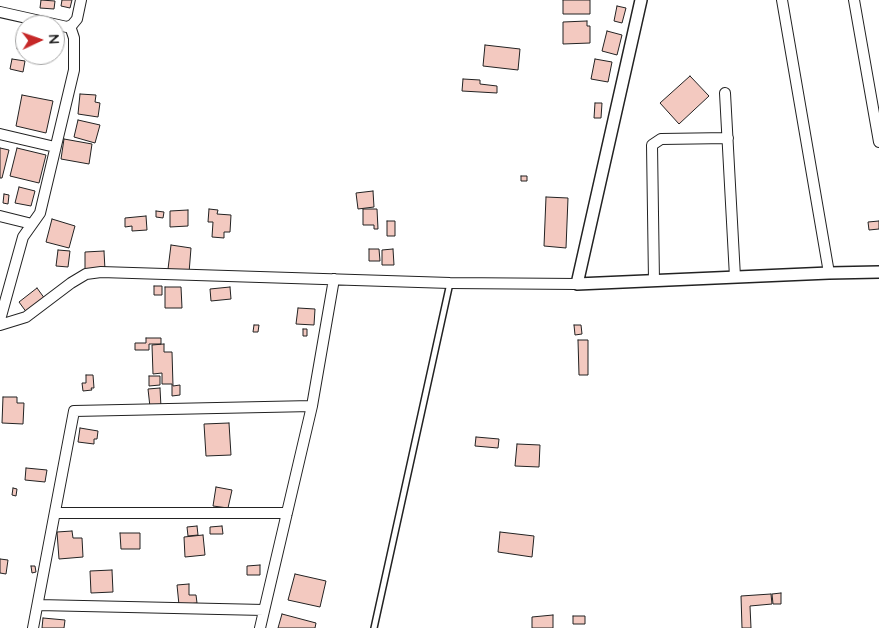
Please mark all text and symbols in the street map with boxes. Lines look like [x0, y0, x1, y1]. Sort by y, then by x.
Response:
north arrow [15, 15, 65, 65]
text: N [45, 34, 63, 45]

